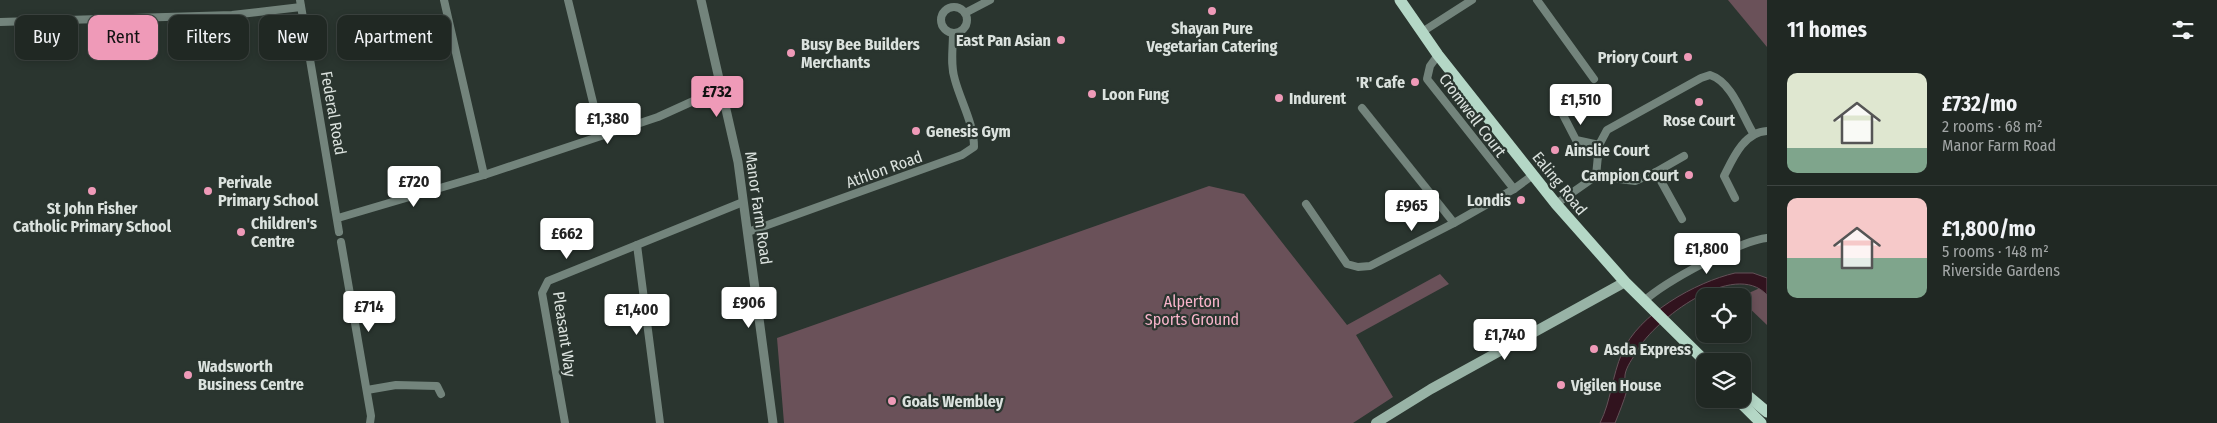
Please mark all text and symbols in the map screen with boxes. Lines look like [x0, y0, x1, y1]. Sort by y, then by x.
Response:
marker: Shayan Pure Vegetarian Catering [1206, 5, 1218, 17]
chip: Buy [15, 15, 78, 60]
chip: Rent [88, 15, 158, 60]
chip: Filters [168, 15, 249, 60]
chip: New [259, 15, 327, 60]
chip: Apartment [337, 15, 451, 60]
icon: filters [2169, 16, 2197, 44]
text: 11 homes [1787, 17, 1867, 43]
place label: Shayan Pure Vegetarian Catering [1146, 19, 1277, 56]
place label: East Pan Asian [956, 31, 1051, 50]
marker: East Pan Asian [1055, 34, 1067, 46]
place label: Busy Bee Builders Merchants [801, 35, 920, 72]
marker: Busy Bee Builders Merchants [785, 47, 797, 59]
place label: Priory Court [1598, 48, 1678, 67]
marker: Priory Court [1682, 51, 1694, 63]
street label: Federal Road [317, 70, 350, 156]
street label: Cromwell Court [1435, 70, 1511, 161]
place label: 'R' Cafe [1356, 73, 1405, 92]
pin: £732 [687, 76, 747, 118]
marker: 'R' Cafe [1409, 76, 1421, 88]
text: £732 [702, 82, 732, 101]
pin: £1,510 [1540, 84, 1622, 126]
place label: Loon Fung [1102, 85, 1169, 104]
marker: Loon Fung [1086, 88, 1098, 100]
place label: Indurent [1289, 89, 1347, 108]
text: £1,510 [1561, 90, 1601, 109]
text: £732/mo [1942, 91, 2017, 117]
marker: Indurent [1273, 92, 1285, 104]
icon: home [1827, 93, 1887, 153]
marker: Rose Court [1693, 96, 1705, 108]
pin: £1,380 [567, 102, 649, 145]
text: £1,380 [587, 109, 629, 128]
place label: Rose Court [1663, 111, 1735, 130]
text: 2 rooms · 68 m² [1942, 117, 2043, 136]
place label: Genesis Gym [926, 122, 1011, 141]
marker: Genesis Gym [910, 125, 922, 137]
text: Manor Farm Road [1942, 136, 2056, 155]
place label: Ainslie Court [1564, 141, 1650, 160]
marker: Ainslie Court [1549, 144, 1561, 156]
street label: Athlon Road [843, 147, 925, 192]
street label: Ealing Road [1528, 148, 1591, 219]
street label: Manor Farm Road [741, 150, 776, 266]
pin: £720 [384, 166, 444, 208]
place label: Campion Court [1581, 166, 1679, 185]
marker: Campion Court [1683, 169, 1695, 181]
text: £720 [399, 172, 429, 191]
place label: Perivale Primary School [218, 173, 319, 210]
marker: St John Fisher Catholic Primary School [86, 185, 98, 197]
marker: Perivale Primary School [202, 185, 214, 197]
pin: £965 [1382, 190, 1442, 232]
place label: Londis [1467, 191, 1511, 210]
marker: Londis [1515, 194, 1527, 206]
text: £965 [1396, 196, 1428, 215]
place label: St John Fisher Catholic Primary School [13, 199, 172, 236]
place label: Children's Centre [251, 214, 317, 251]
text: £1,800/mo [1942, 216, 2036, 242]
pin: £662 [537, 218, 597, 260]
icon: home [1827, 218, 1887, 278]
text: £662 [551, 224, 583, 243]
marker: Children's Centre [235, 226, 247, 238]
pin: £1,800 [1666, 232, 1748, 275]
text: £1,800 [1685, 239, 1729, 258]
text: 5 rooms · 148 m² [1942, 242, 2049, 261]
text: Riverside Gardens [1942, 261, 2060, 280]
pin: £906 [719, 286, 779, 329]
map controls [1696, 288, 1751, 408]
button: locate [1696, 288, 1751, 343]
pin: £714 [339, 290, 399, 333]
street label: Pleasant Way [549, 290, 580, 379]
park label: Alperton Sports Ground [1145, 292, 1239, 329]
text: £906 [733, 293, 765, 312]
pin: £1,400 [596, 294, 678, 336]
text: £714 [354, 297, 384, 316]
text: £1,400 [615, 300, 659, 319]
pin: £1,740 [1464, 318, 1546, 361]
text: £1,740 [1485, 325, 1525, 344]
place label: Asda Express [1603, 340, 1691, 359]
marker: Asda Express [1588, 343, 1600, 355]
button: layers [1696, 353, 1751, 408]
place label: Wadsworth Business Centre [198, 357, 304, 394]
marker: Wadsworth Business Centre [182, 369, 194, 381]
place label: Vigilen House [1570, 376, 1661, 395]
marker: Vigilen House [1555, 379, 1567, 391]
place label: Goals Wembley [902, 392, 1004, 411]
marker: Goals Wembley [886, 395, 898, 407]

